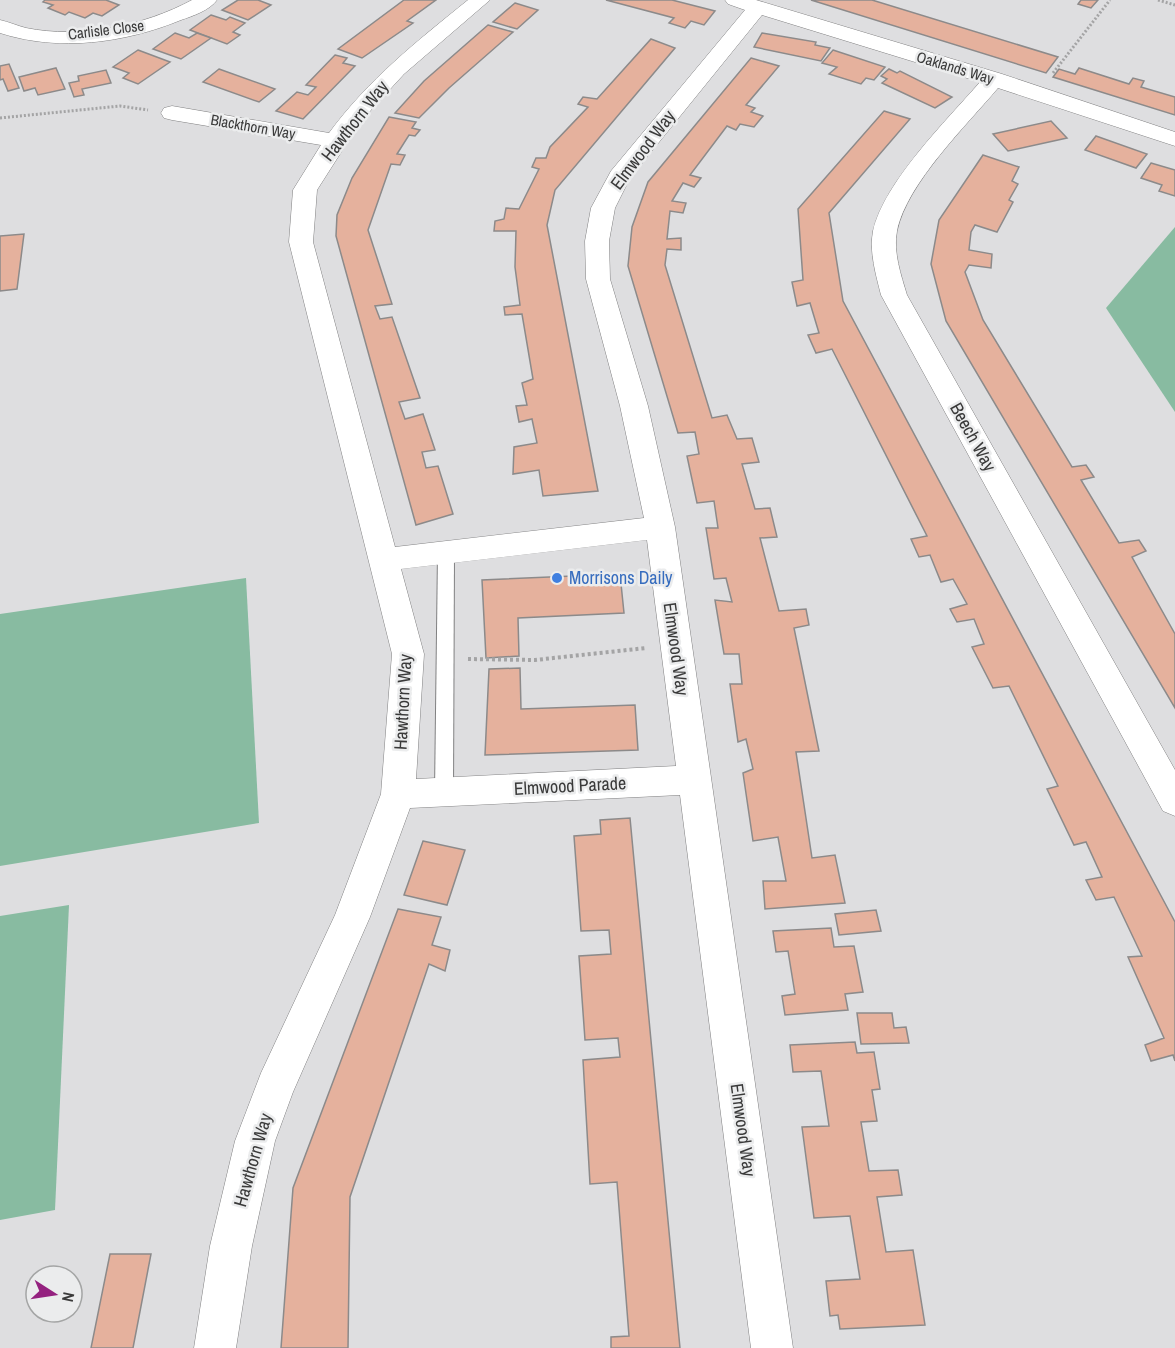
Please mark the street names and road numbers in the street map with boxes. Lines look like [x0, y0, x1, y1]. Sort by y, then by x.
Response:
street label: Carlisle Close [67, 14, 145, 45]
street label: Oaklands Way [914, 46, 997, 89]
street label: Hawthorn Way [315, 75, 394, 166]
street label: Elmwood Way [604, 104, 681, 195]
street label: Blackthorn Way [209, 109, 298, 144]
street label: Beech Way [944, 398, 1003, 476]
street label: Elmwood Way [658, 601, 695, 698]
street label: Hawthorn Way [387, 653, 418, 751]
street label: Elmwood Parade [513, 770, 627, 801]
street label: Elmwood Way [725, 1082, 762, 1179]
street label: Hawthorn Way [227, 1110, 278, 1210]

